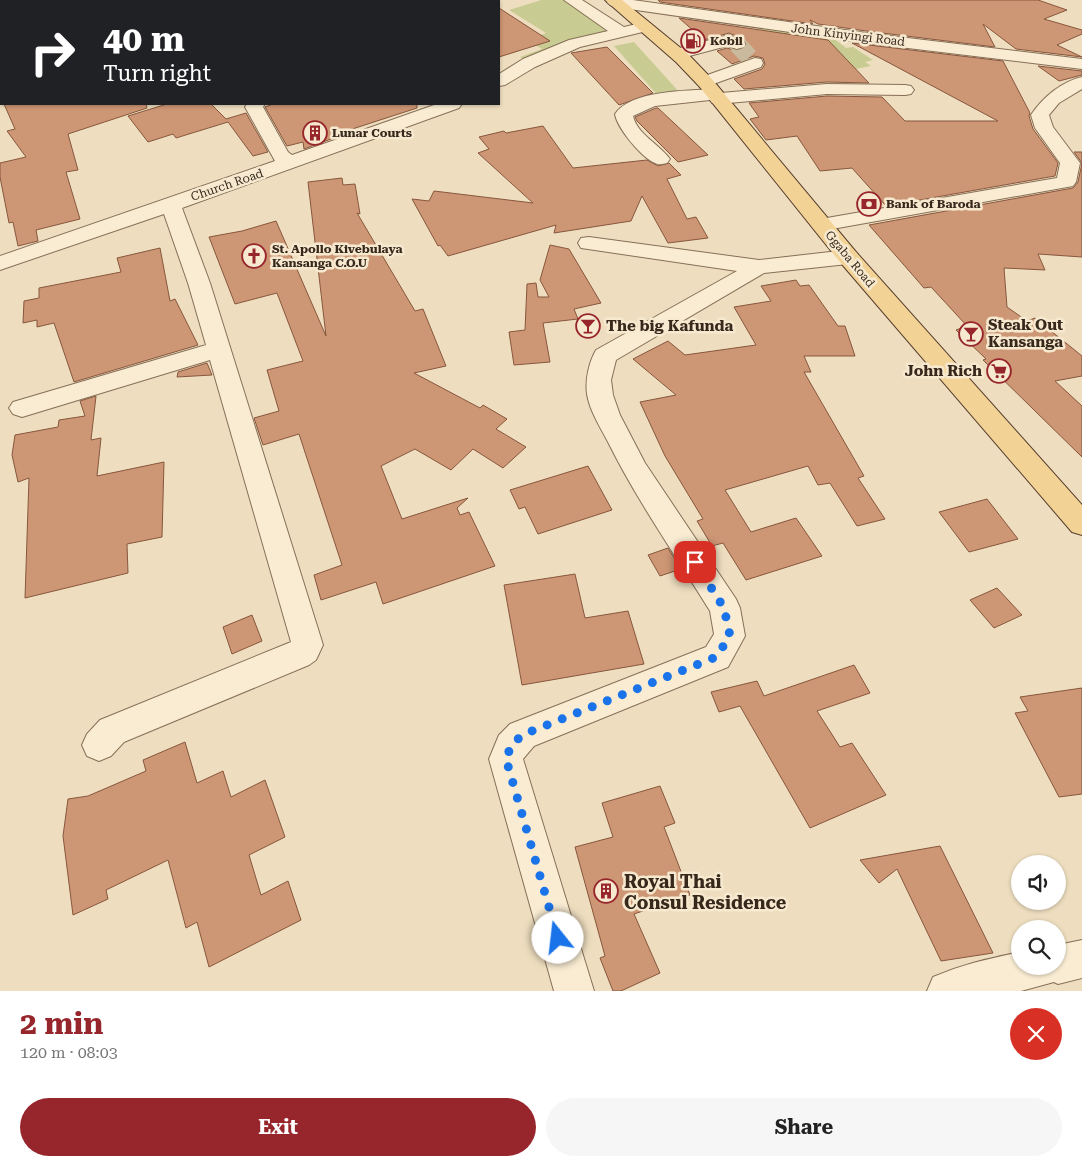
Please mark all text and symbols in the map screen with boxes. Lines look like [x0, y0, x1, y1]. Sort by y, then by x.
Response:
text: 40 m [103, 19, 185, 60]
icon: right [20, 20, 85, 85]
street label: John Kinyingi Road [790, 21, 906, 49]
fuel station icon: Kobil [680, 28, 706, 54]
place label: Kobil [710, 34, 743, 48]
text: Turn right [103, 61, 211, 86]
building icon: Lunar Courts [302, 120, 328, 146]
place label: Lunar Courts [332, 126, 412, 140]
street label: Church Road [189, 166, 265, 204]
bank icon: Bank of Baroda [856, 191, 882, 217]
place label: Bank of Baroda [886, 197, 981, 211]
street label: Ggaba Road [822, 228, 878, 290]
place label: St. Apollo Kivebulaya Kansanga C.O.U [272, 242, 402, 270]
church icon: St. Apollo Kivebulaya Kansanga C.O.U [241, 243, 267, 269]
bar icon: The big Kafunda [575, 313, 601, 339]
place label: Steak Out Kansanga [988, 316, 1063, 351]
place label: The big Kafunda [606, 317, 734, 335]
bar icon: Steak Out Kansanga [958, 321, 984, 347]
supermarket icon: John Rich [986, 358, 1012, 384]
place label: John Rich [905, 362, 982, 380]
pin [674, 541, 716, 583]
icon: arrive [681, 548, 709, 576]
map controls [1011, 855, 1066, 975]
button: sound [1011, 855, 1066, 910]
place label: Royal Thai Consul Residence [624, 871, 787, 913]
building icon: Royal Thai Consul Residence [593, 878, 619, 904]
position arrow [531, 911, 583, 963]
button: search [1011, 920, 1066, 975]
text: 2 min [20, 1006, 103, 1041]
button: close [1010, 1008, 1062, 1060]
text: 120 m · 08:03 [20, 1043, 118, 1062]
button: Exit [20, 1098, 536, 1156]
button: Share [546, 1098, 1062, 1156]

